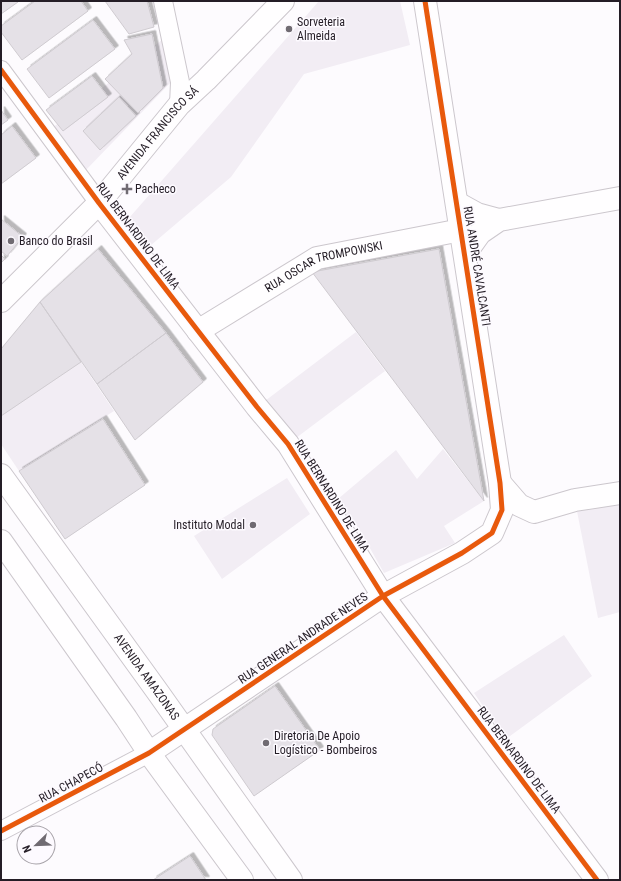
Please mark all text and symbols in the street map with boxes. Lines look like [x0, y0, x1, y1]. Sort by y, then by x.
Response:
place label: Sorveteria Almeida [297, 15, 345, 43]
marker: Sorveteria Almeida [284, 24, 294, 34]
street label: AVENIDA FRANCISCO SÁ [114, 83, 202, 183]
street label: RUA BERNARDINO DE LIMA [93, 180, 183, 292]
place label: Pacheco [135, 182, 176, 196]
marker: Pacheco [122, 184, 132, 194]
street label: RUA ANDRÉ CAVALCANTI [461, 205, 494, 327]
place label: Banco do Brasil [19, 234, 93, 248]
marker: Banco do Brasil [6, 236, 16, 246]
street label: RUA OSCAR TROMPOWSKI [262, 238, 384, 295]
street label: RUA BERNARDINO DE LIMA [292, 437, 372, 555]
place label: Instituto Modal [173, 518, 245, 532]
marker: Instituto Modal [248, 520, 258, 530]
street label: RUA GENERAL ANDRADE NEVES [236, 589, 370, 687]
street label: AVENIDA AMAZONAS [111, 631, 182, 723]
street label: RUA BERNARDINO DE LIMA [474, 704, 564, 816]
place label: Diretoria De Apoio Logístico - Bombeiros [274, 729, 377, 757]
marker: Diretoria De Apoio Logístico - Bombeiros [261, 738, 271, 748]
street label: RUA CHAPECÓ [36, 759, 105, 806]
north arrow [16, 825, 56, 865]
text: N [20, 843, 35, 854]

